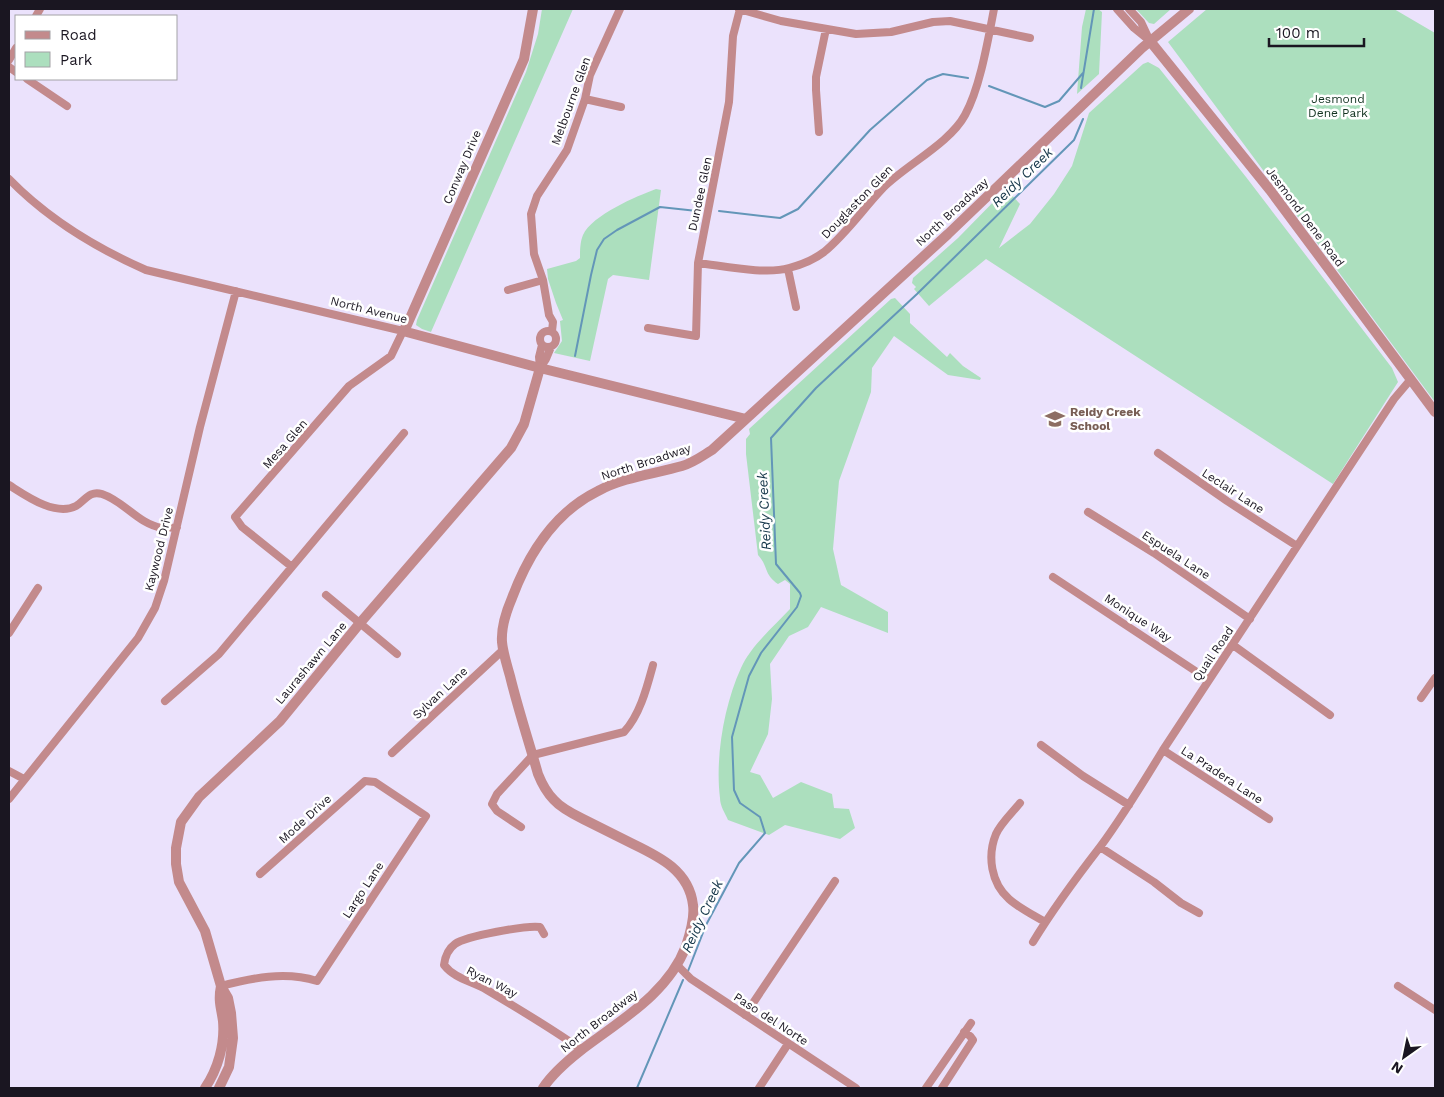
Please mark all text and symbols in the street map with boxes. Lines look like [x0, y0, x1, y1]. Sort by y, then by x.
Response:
legend [15, 15, 178, 80]
scale bar [1269, 15, 1364, 47]
text: 100 m [1276, 24, 1320, 42]
text: Road [60, 26, 97, 44]
text: Park [60, 51, 93, 69]
street label: Melbourne Glen [549, 55, 593, 147]
park label: Jesmond Dene Park [1308, 92, 1368, 120]
street label: Conway Drive [440, 128, 484, 206]
water label: Reidy Creek [988, 144, 1056, 210]
street label: Dundee Glen [685, 156, 715, 232]
street label: Douglaston Glen [818, 162, 896, 242]
street label: Jesmond Dene Road [1263, 164, 1347, 270]
street label: North Broadway [913, 174, 992, 249]
street label: North Avenue [329, 294, 409, 326]
place label: Reidy Creek School [1070, 405, 1141, 433]
school or university icon: Reidy Creek School [1044, 408, 1066, 430]
street label: Mesa Glen [260, 416, 310, 472]
street label: North Broadway [599, 441, 693, 483]
street label: Leclair Lane [1199, 466, 1267, 516]
water label: Reidy Creek [754, 471, 774, 551]
street label: Kaywood Drive [142, 505, 176, 592]
street label: Espuela Lane [1139, 528, 1213, 582]
street label: Monique Way [1102, 591, 1175, 645]
street label: Laurashawn Lane [272, 619, 350, 707]
street label: Quail Road [1190, 624, 1236, 684]
street label: Sylvan Lane [410, 664, 470, 722]
street label: La Pradera Lane [1178, 743, 1266, 807]
street label: Mode Drive [276, 792, 334, 846]
street label: Largo Lane [340, 859, 386, 921]
water label: Reidy Creek [678, 877, 726, 955]
street label: Ryan Way [464, 963, 521, 1001]
street label: North Broadway [558, 986, 641, 1055]
street label: Paso del Norte [731, 990, 811, 1048]
north arrow [1379, 1032, 1429, 1082]
text: N [1388, 1058, 1406, 1077]

